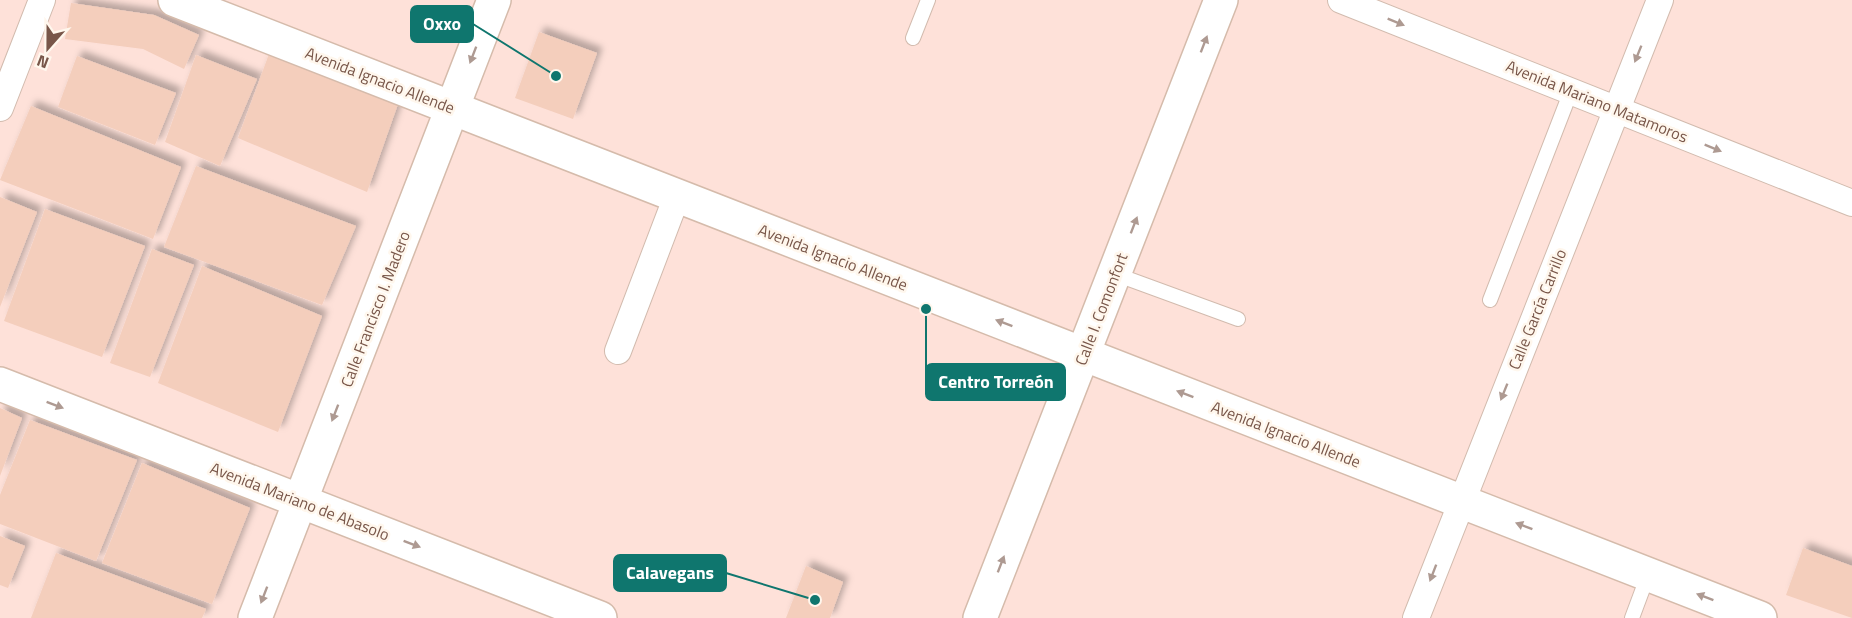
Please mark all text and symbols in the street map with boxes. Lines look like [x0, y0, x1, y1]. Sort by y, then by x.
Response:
callout: Oxxo [411, 6, 473, 42]
text: Oxxo [423, 10, 461, 37]
one-way arrow [1387, 17, 1405, 27]
north arrow [18, 18, 78, 78]
one-way arrow [1200, 35, 1210, 53]
street label: Avenida Ignacio Allende [302, 40, 458, 120]
one-way arrow [468, 46, 478, 64]
one-way arrow [1633, 46, 1643, 64]
text: N [33, 49, 52, 75]
street label: Avenida Mariano Matamoros [1502, 53, 1692, 149]
one-way arrow [1705, 143, 1723, 153]
one-way arrow [1129, 216, 1139, 234]
street label: Avenida Ignacio Allende [755, 217, 911, 297]
street label: Calle Francisco I. Madero [334, 227, 416, 391]
street label: Calle García Carrillo [1502, 245, 1572, 373]
street label: Calle I. Comonfort [1069, 249, 1134, 369]
one-way arrow [994, 318, 1012, 328]
callout: Centro Torreón [926, 364, 1065, 400]
text: Centro Torreón [938, 368, 1054, 395]
one-way arrow [1499, 383, 1509, 401]
one-way arrow [1176, 389, 1194, 399]
street label: Avenida Ignacio Allende [1208, 394, 1364, 474]
one-way arrow [46, 400, 64, 410]
one-way arrow [330, 404, 339, 422]
street label: Avenida Mariano de Abasolo [207, 456, 393, 546]
one-way arrow [1514, 521, 1532, 531]
one-way arrow [403, 540, 421, 550]
one-way arrow [997, 554, 1007, 572]
callout: Calavegans [614, 555, 726, 591]
text: Calavegans [626, 559, 714, 586]
one-way arrow [1428, 565, 1438, 583]
one-way arrow [259, 586, 269, 604]
one-way arrow [1696, 592, 1714, 602]

